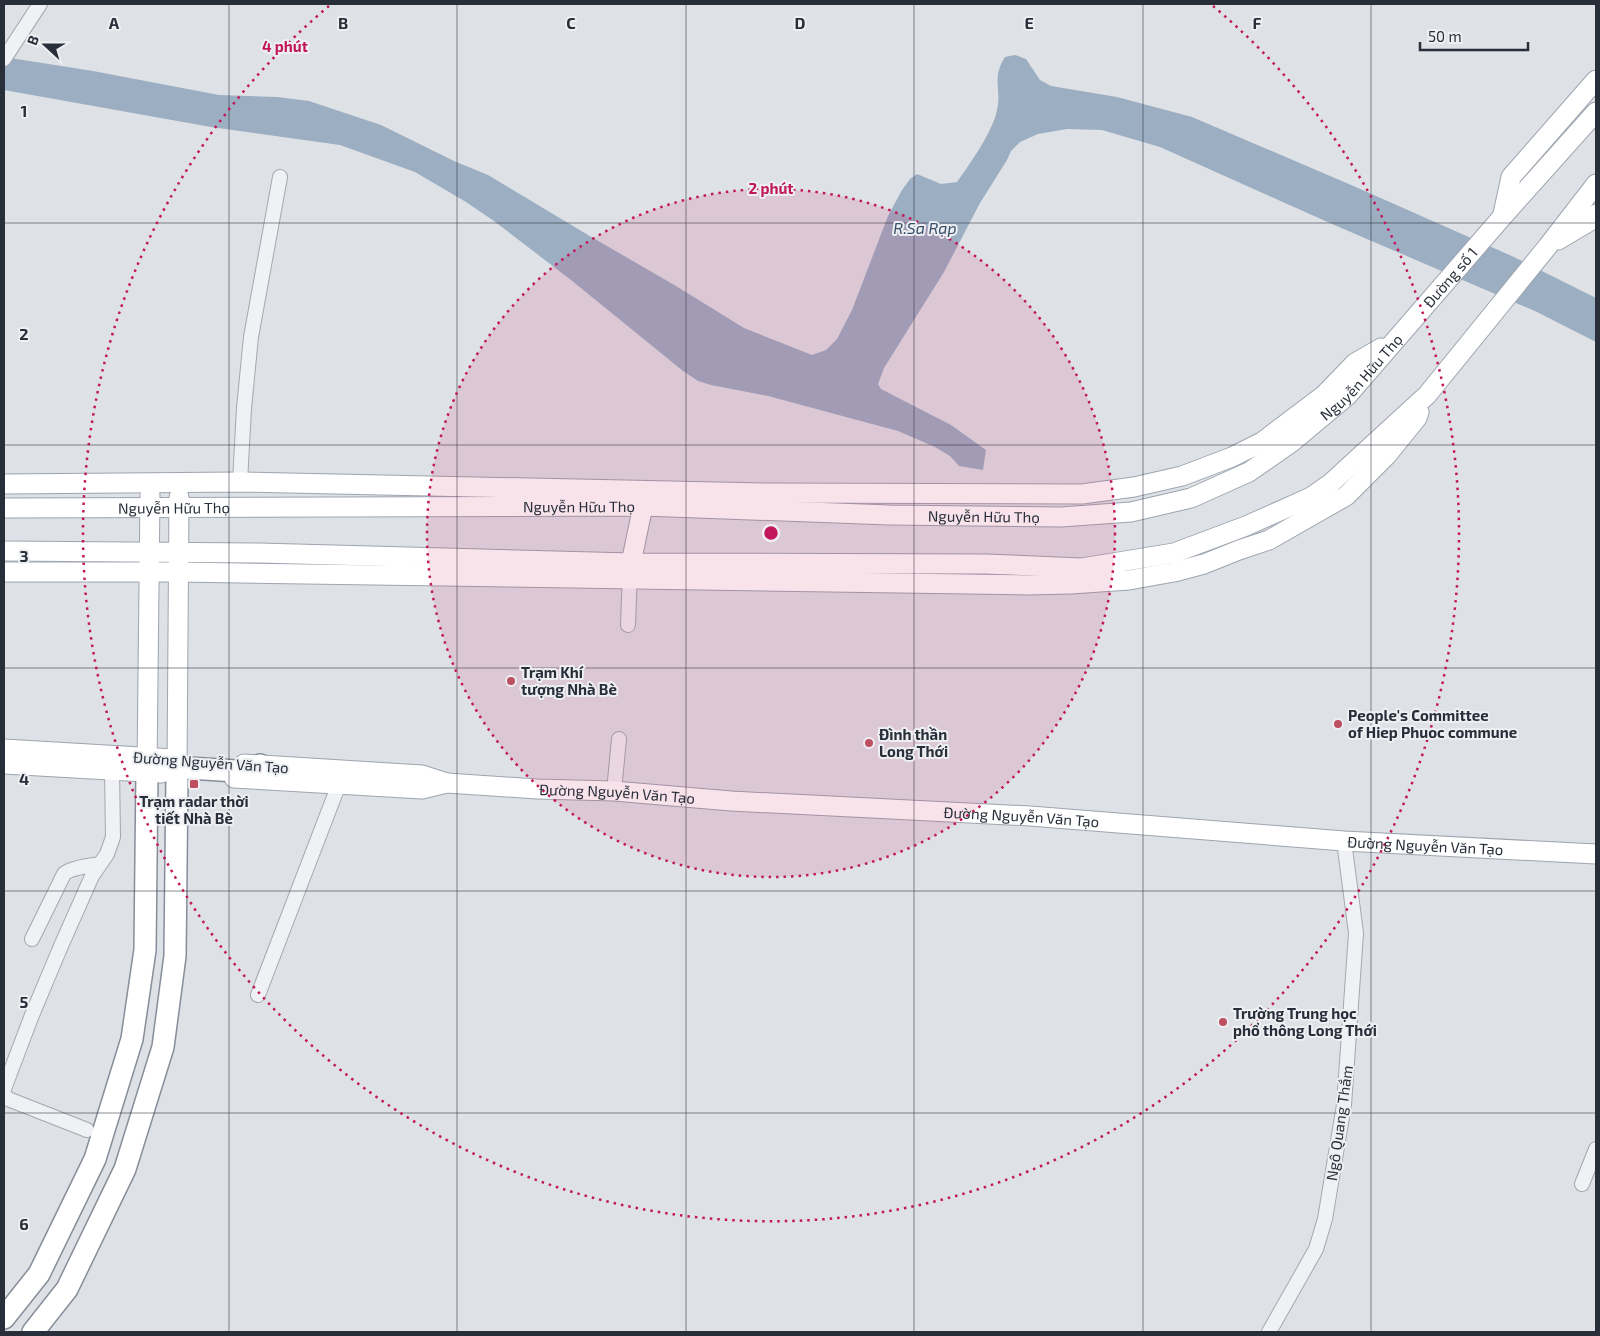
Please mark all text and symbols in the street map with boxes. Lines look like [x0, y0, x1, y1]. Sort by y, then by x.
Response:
text: A [109, 13, 120, 32]
text: B [338, 13, 348, 32]
text: C [566, 13, 576, 32]
text: D [795, 13, 806, 32]
text: E [1024, 13, 1034, 32]
text: F [1253, 13, 1262, 32]
north arrow [20, 20, 70, 70]
scale bar [1420, 20, 1528, 52]
text: 50 m [1428, 27, 1462, 45]
text: B [23, 33, 42, 47]
text: 4 phút [262, 37, 308, 55]
text: 1 [21, 101, 27, 120]
text: 2 phút [748, 179, 794, 197]
water label: R.Sa Rạp [893, 218, 957, 237]
street label: Đường số 1 [1419, 243, 1481, 311]
text: 2 [19, 324, 29, 343]
street label: Nguyễn Hữu Thọ [1316, 330, 1406, 424]
street label: Nguyễn Hữu Thọ [523, 497, 635, 515]
street label: Nguyễn Hữu Thọ [118, 498, 230, 517]
street label: Nguyễn Hữu Thọ [928, 506, 1040, 526]
centre of rings [762, 524, 780, 542]
text: 3 [19, 546, 29, 565]
place label: Trạm Khí tượng Nhà Bè [521, 663, 617, 698]
marker: Trạm Khí tượng Nhà Bè [505, 675, 517, 687]
place label: People's Committee of Hiep Phuoc commune [1348, 706, 1517, 741]
marker: People's Committee of Hiep Phuoc commune [1332, 718, 1344, 730]
place label: Đình thần Long Thới [879, 725, 948, 760]
marker: Đình thần Long Thới [863, 737, 875, 749]
street label: Đường Nguyễn Văn Tạo [133, 748, 289, 776]
text: 4 [19, 769, 29, 788]
marker: Trạm radar thời tiết Nhà Bè [188, 778, 200, 790]
street label: Đường Nguyễn Văn Tạo [539, 780, 696, 807]
place label: Trạm radar thời tiết Nhà Bè [139, 792, 249, 827]
street label: Đường Nguyễn Văn Tạo [943, 803, 1100, 830]
street label: Đường Nguyễn Văn Tạo [1347, 832, 1504, 858]
text: 5 [20, 992, 29, 1011]
place label: Trường Trung học phổ thông Long Thới [1233, 1004, 1377, 1039]
marker: Trường Trung học phổ thông Long Thới [1217, 1016, 1229, 1028]
street label: Ngô Quang Thắm [1322, 1064, 1357, 1182]
text: 6 [19, 1214, 29, 1233]

